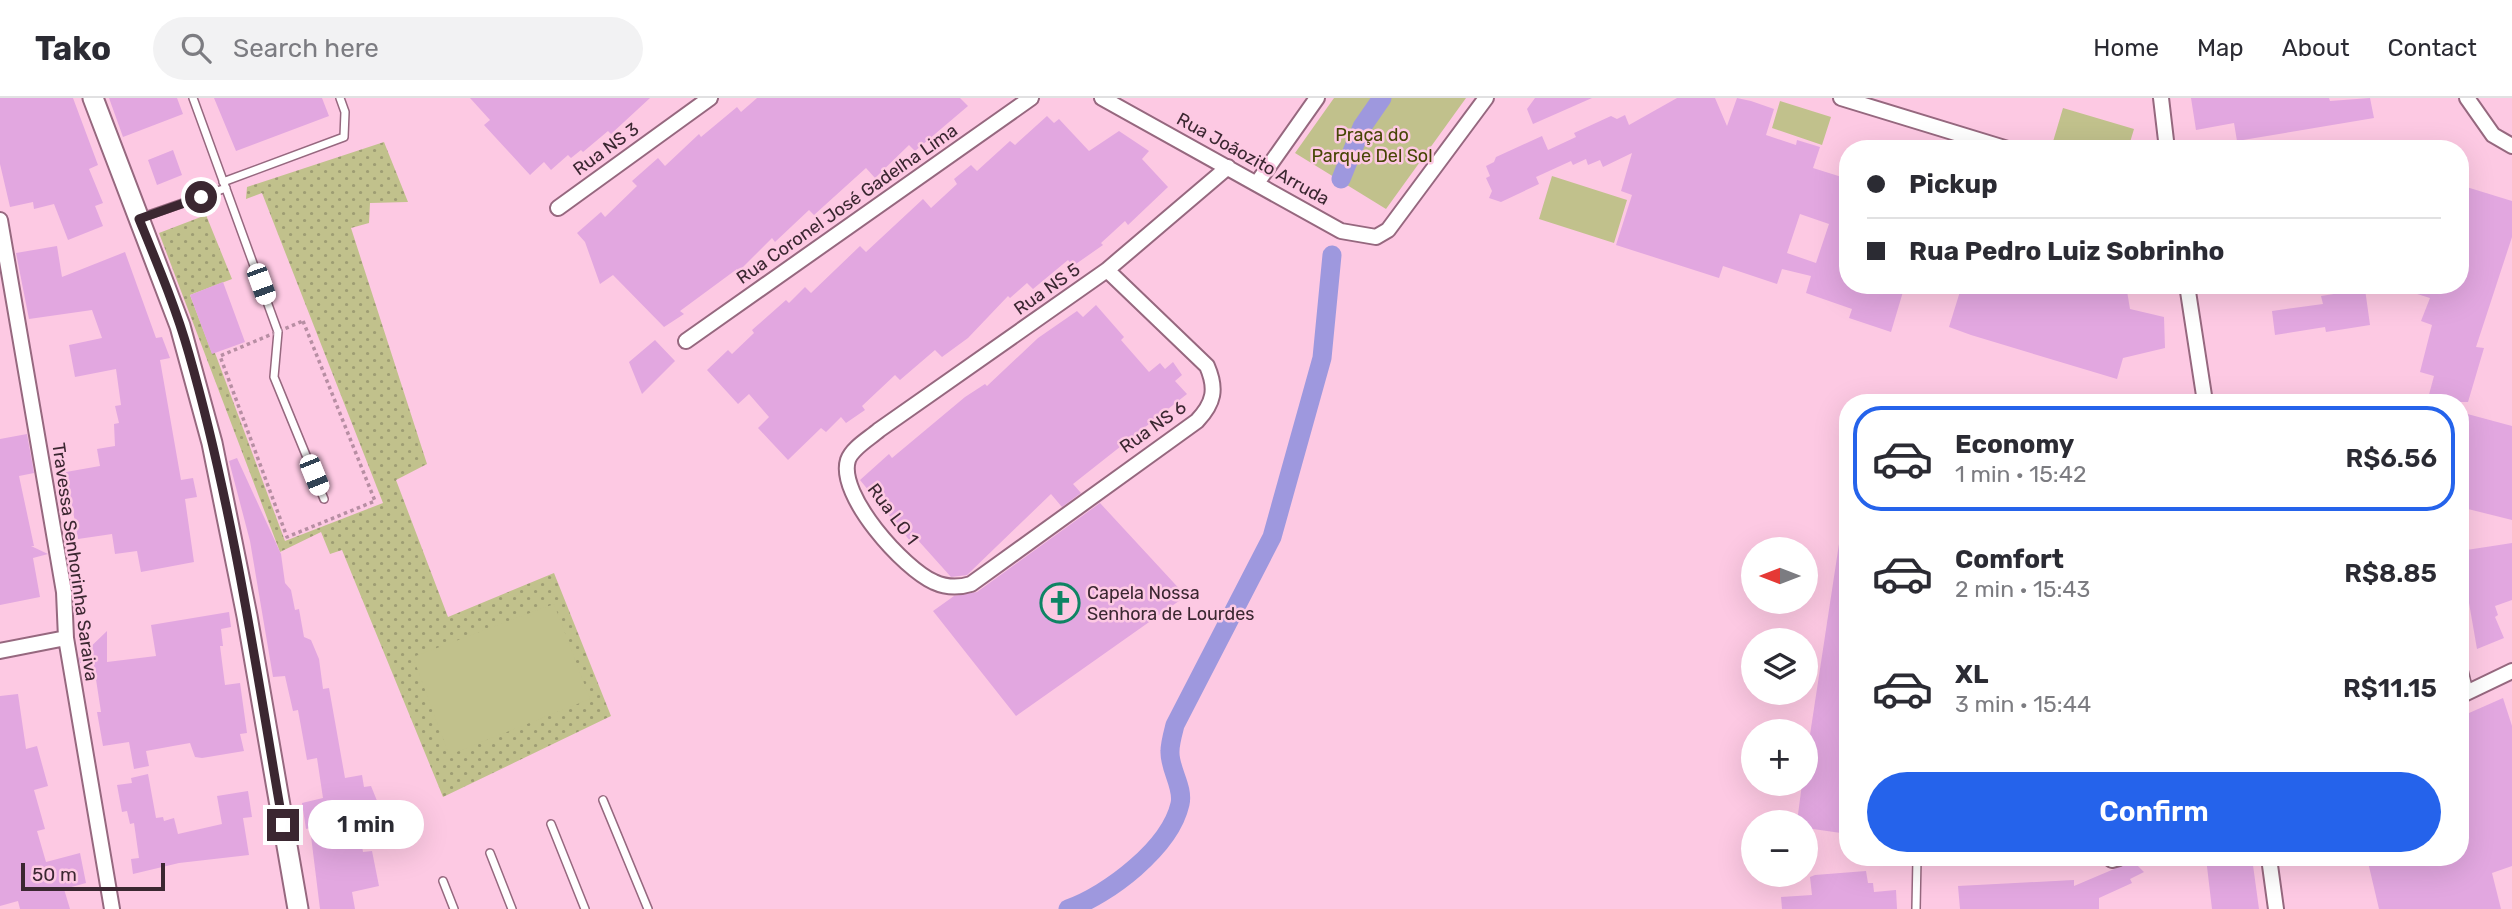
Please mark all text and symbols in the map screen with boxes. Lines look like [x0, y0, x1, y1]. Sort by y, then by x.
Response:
search box [153, 17, 643, 80]
text: Tako [35, 29, 111, 68]
icon: search [177, 29, 215, 67]
text: Search here [233, 33, 379, 64]
text: Home [2093, 34, 2159, 62]
text: Map [2197, 34, 2244, 62]
text: About [2282, 34, 2350, 62]
text: Contact [2388, 34, 2477, 62]
street label: Rua Joãozito Arruda [1173, 108, 1333, 210]
street label: Rua NS 3 [569, 118, 643, 180]
street label: Rua Coronel José Gadelha Lima [732, 119, 962, 289]
park label: Praça do Parque Del Sol [1311, 124, 1433, 167]
text: Pickup [1909, 169, 1998, 200]
route start [185, 181, 217, 213]
text: Rua Pedro Luiz Sobrinho [1909, 236, 2225, 267]
street label: Rua NS 5 [1010, 258, 1084, 320]
car [244, 261, 279, 307]
street label: Rua NS 6 [1116, 396, 1191, 458]
icon: car [1871, 427, 1934, 490]
text: Economy [1955, 429, 2074, 460]
street label: Travessa Senhorinha Saraiva [47, 441, 103, 683]
text: R$6.56 [2345, 443, 2437, 474]
car [297, 452, 332, 498]
text: 1 min · 15:42 [1955, 460, 2086, 488]
street label: Rua LO 1 [863, 479, 923, 549]
north arrow [1741, 537, 1818, 614]
map controls [1741, 537, 1818, 887]
icon: car [1871, 542, 1934, 605]
text: Comfort [1955, 544, 2064, 575]
text: R$8.85 [2344, 558, 2437, 589]
text: 2 min · 15:43 [1955, 575, 2090, 603]
church icon: Capela Nossa Senhora de Lourdes [1039, 582, 1081, 624]
place label: Capela Nossa Senhora de Lourdes [1087, 582, 1254, 625]
button: layers [1741, 628, 1818, 705]
icon: car [1871, 657, 1934, 720]
text: XL [1955, 659, 1988, 690]
text: R$11.15 [2343, 673, 2437, 704]
text: 3 min · 15:44 [1955, 690, 2091, 718]
button: + [1741, 719, 1818, 796]
button: Confirm [1867, 772, 2441, 852]
callout: 1 min [308, 800, 423, 850]
route end [267, 809, 299, 841]
text: 1 min [337, 810, 395, 838]
button: − [1741, 810, 1818, 887]
scale bar [21, 860, 164, 892]
text: 50 m [32, 863, 77, 886]

